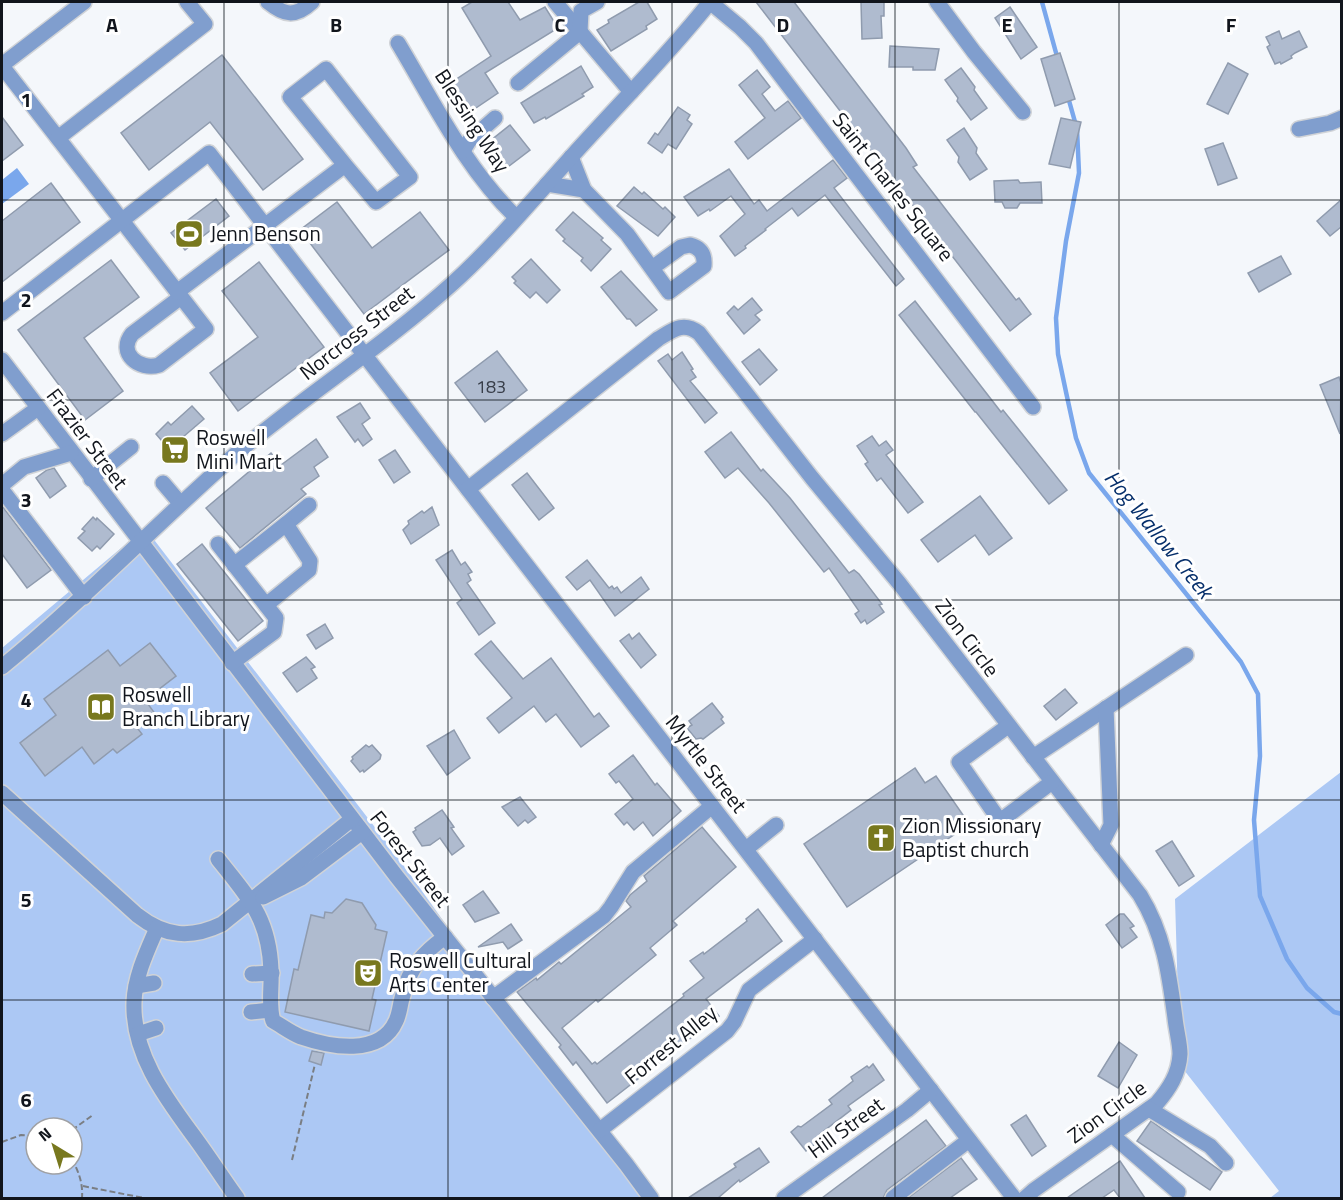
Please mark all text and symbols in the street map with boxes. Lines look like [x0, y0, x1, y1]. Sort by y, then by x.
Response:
text: A [106, 9, 118, 40]
text: B [330, 9, 342, 40]
text: C [555, 9, 566, 40]
text: D [777, 9, 789, 40]
text: E [1001, 9, 1013, 40]
text: F [1226, 9, 1237, 40]
street label: Blessing Way [427, 62, 518, 179]
text: 1 [20, 84, 32, 115]
street label: Saint Charles Square [825, 105, 962, 268]
place label: Jenn Benson [210, 217, 321, 249]
sports icon: Jenn Benson [173, 218, 205, 250]
street label: Norcross Street [292, 277, 421, 387]
text: 2 [20, 284, 32, 315]
house number: 183 [476, 373, 506, 400]
street label: Frazier Street [39, 381, 137, 496]
place label: Roswell Mini Mart [196, 421, 282, 477]
supermarket icon: Roswell Mini Mart [159, 434, 191, 466]
water label: Hog Wallow Creek [1096, 462, 1223, 608]
text: 3 [20, 484, 32, 515]
street label: Zion Circle [928, 592, 1008, 683]
place label: Roswell Branch Library [122, 678, 250, 734]
text: 4 [20, 684, 32, 715]
library icon: Roswell Branch Library [85, 691, 117, 723]
street label: Myrtle Street [658, 708, 756, 820]
street label: Forest Street [363, 803, 459, 914]
place label: Zion Missionary Baptist church [902, 809, 1042, 865]
church icon: Zion Missionary Baptist church [865, 822, 897, 854]
text: 5 [20, 884, 32, 915]
place label: Roswell Cultural Arts Center [389, 944, 532, 1000]
theatre icon: Roswell Cultural Arts Center [352, 957, 384, 989]
street label: Forrest Alley [617, 997, 724, 1092]
street label: Zion Circle [1060, 1072, 1152, 1151]
text: 6 [20, 1084, 32, 1115]
street label: Hill Street [801, 1088, 891, 1166]
north arrow [24, 1116, 84, 1176]
text: N [33, 1121, 57, 1147]

